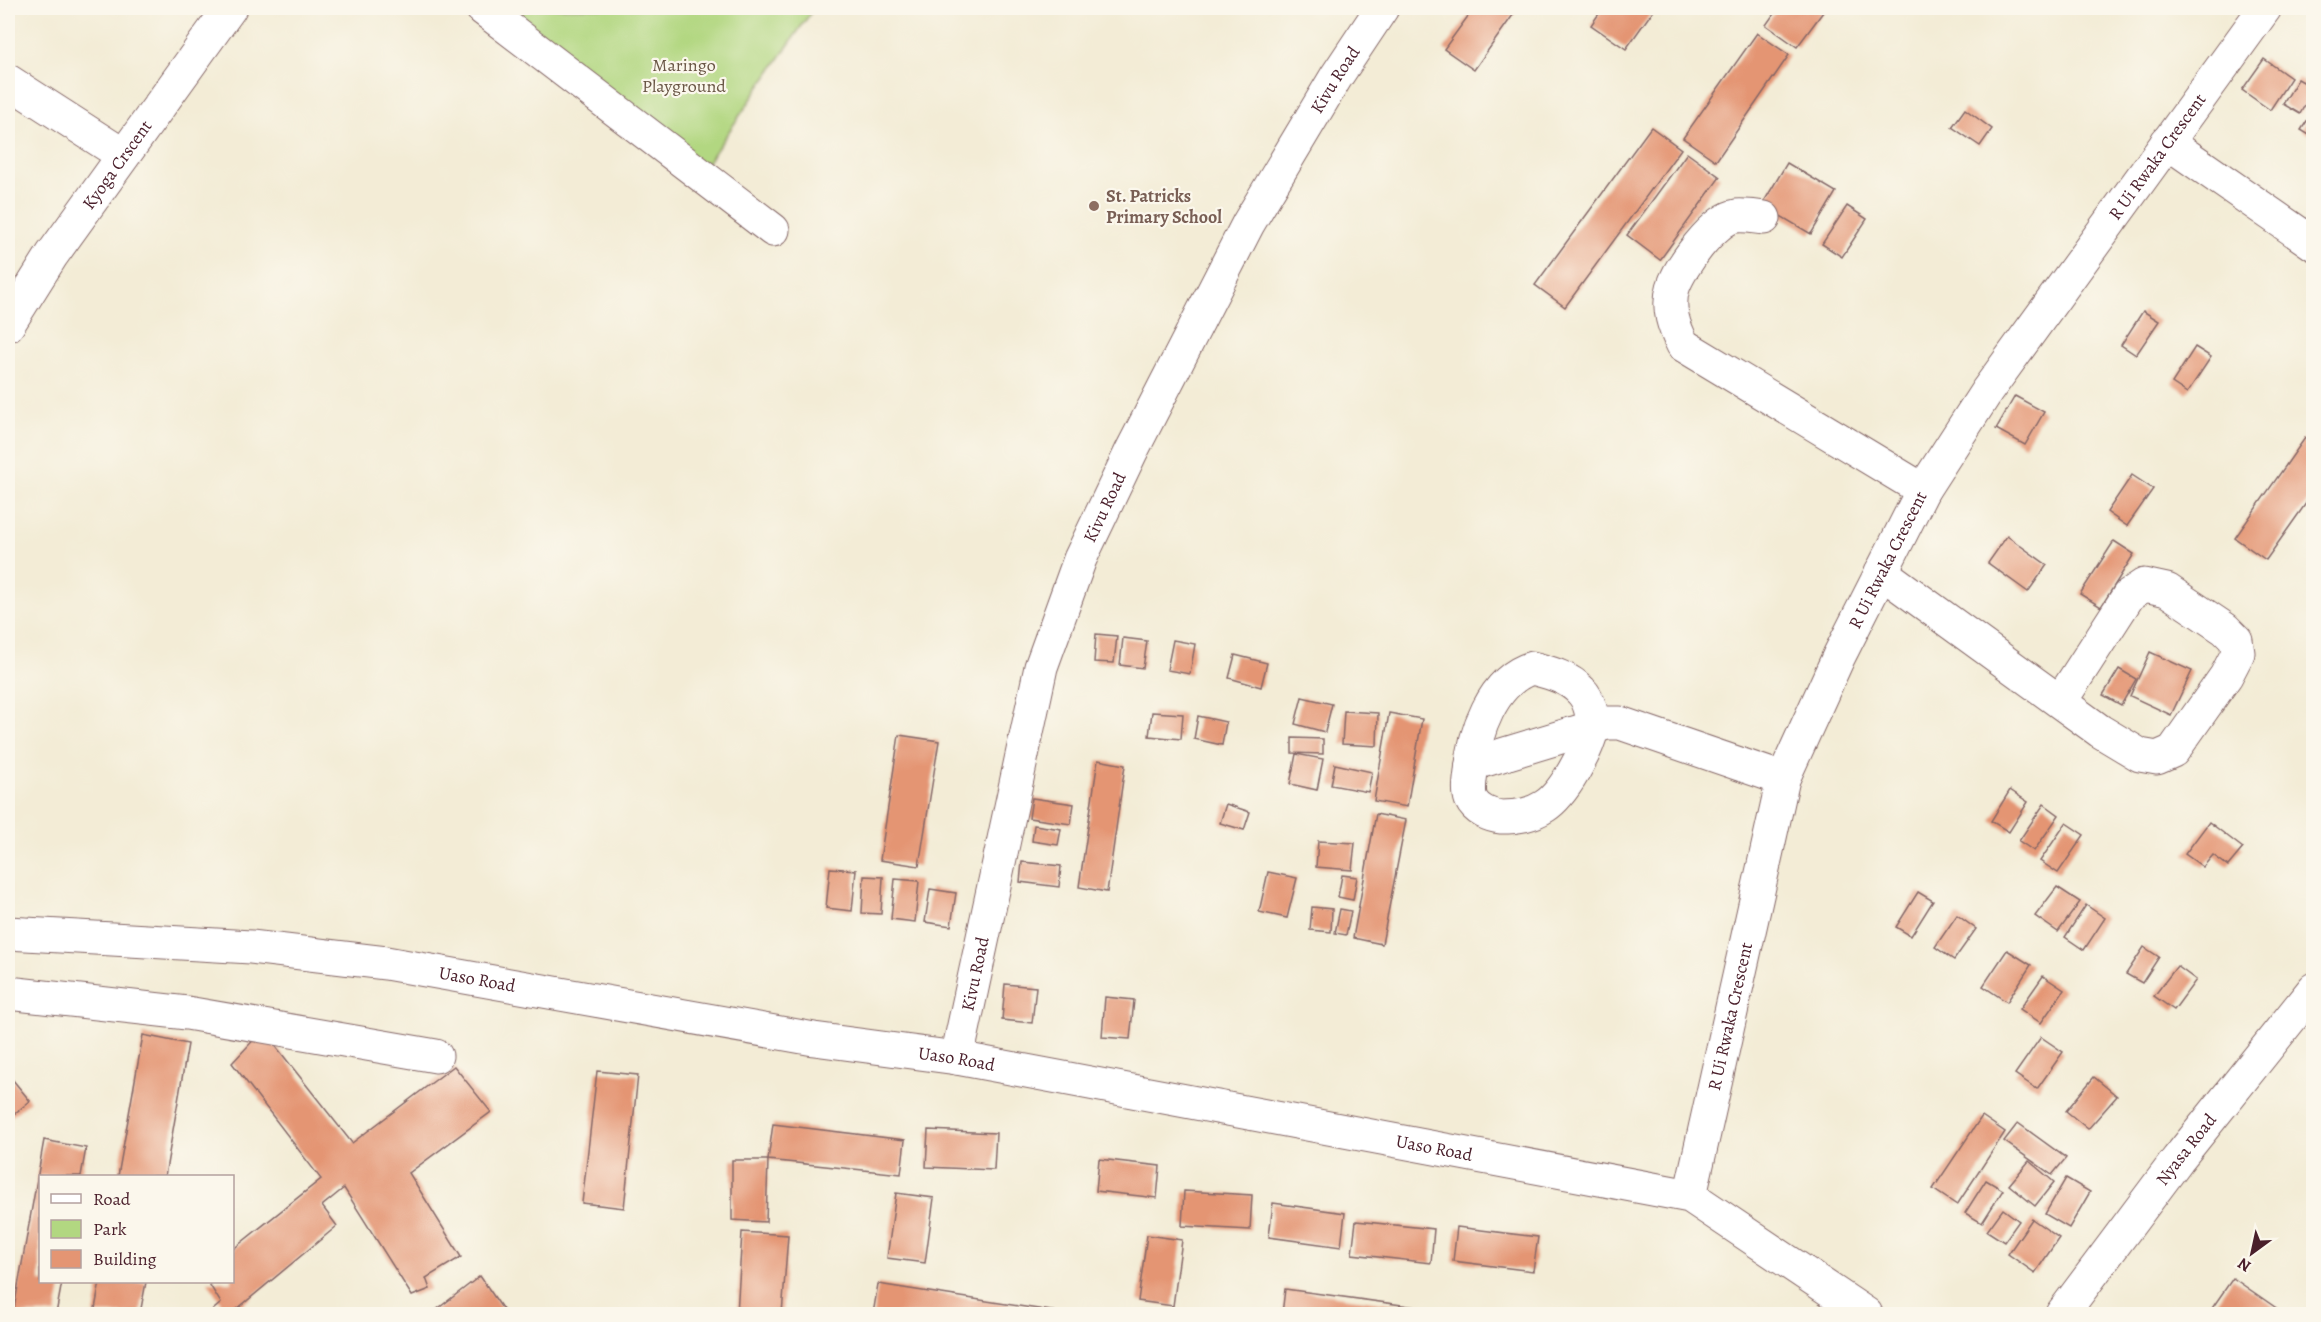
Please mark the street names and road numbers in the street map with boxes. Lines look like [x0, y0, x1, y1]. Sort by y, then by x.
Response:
street label: Kivu Road [1305, 41, 1365, 118]
street label: R Ui Rwaka Crescent [2103, 88, 2211, 225]
street label: Kyoga Crscent [77, 115, 157, 214]
street label: Kivu Road [1078, 468, 1132, 546]
street label: R Ui Rwaka Crescent [1843, 487, 1932, 633]
street label: Kivu Road [955, 934, 995, 1013]
street label: R Ui Rwaka Crescent [1702, 940, 1758, 1093]
street label: Uaso Road [437, 961, 518, 998]
street label: Uaso Road [917, 1041, 997, 1077]
street label: Nyasa Road [2150, 1108, 2222, 1190]
street label: Uaso Road [1394, 1129, 1475, 1167]

